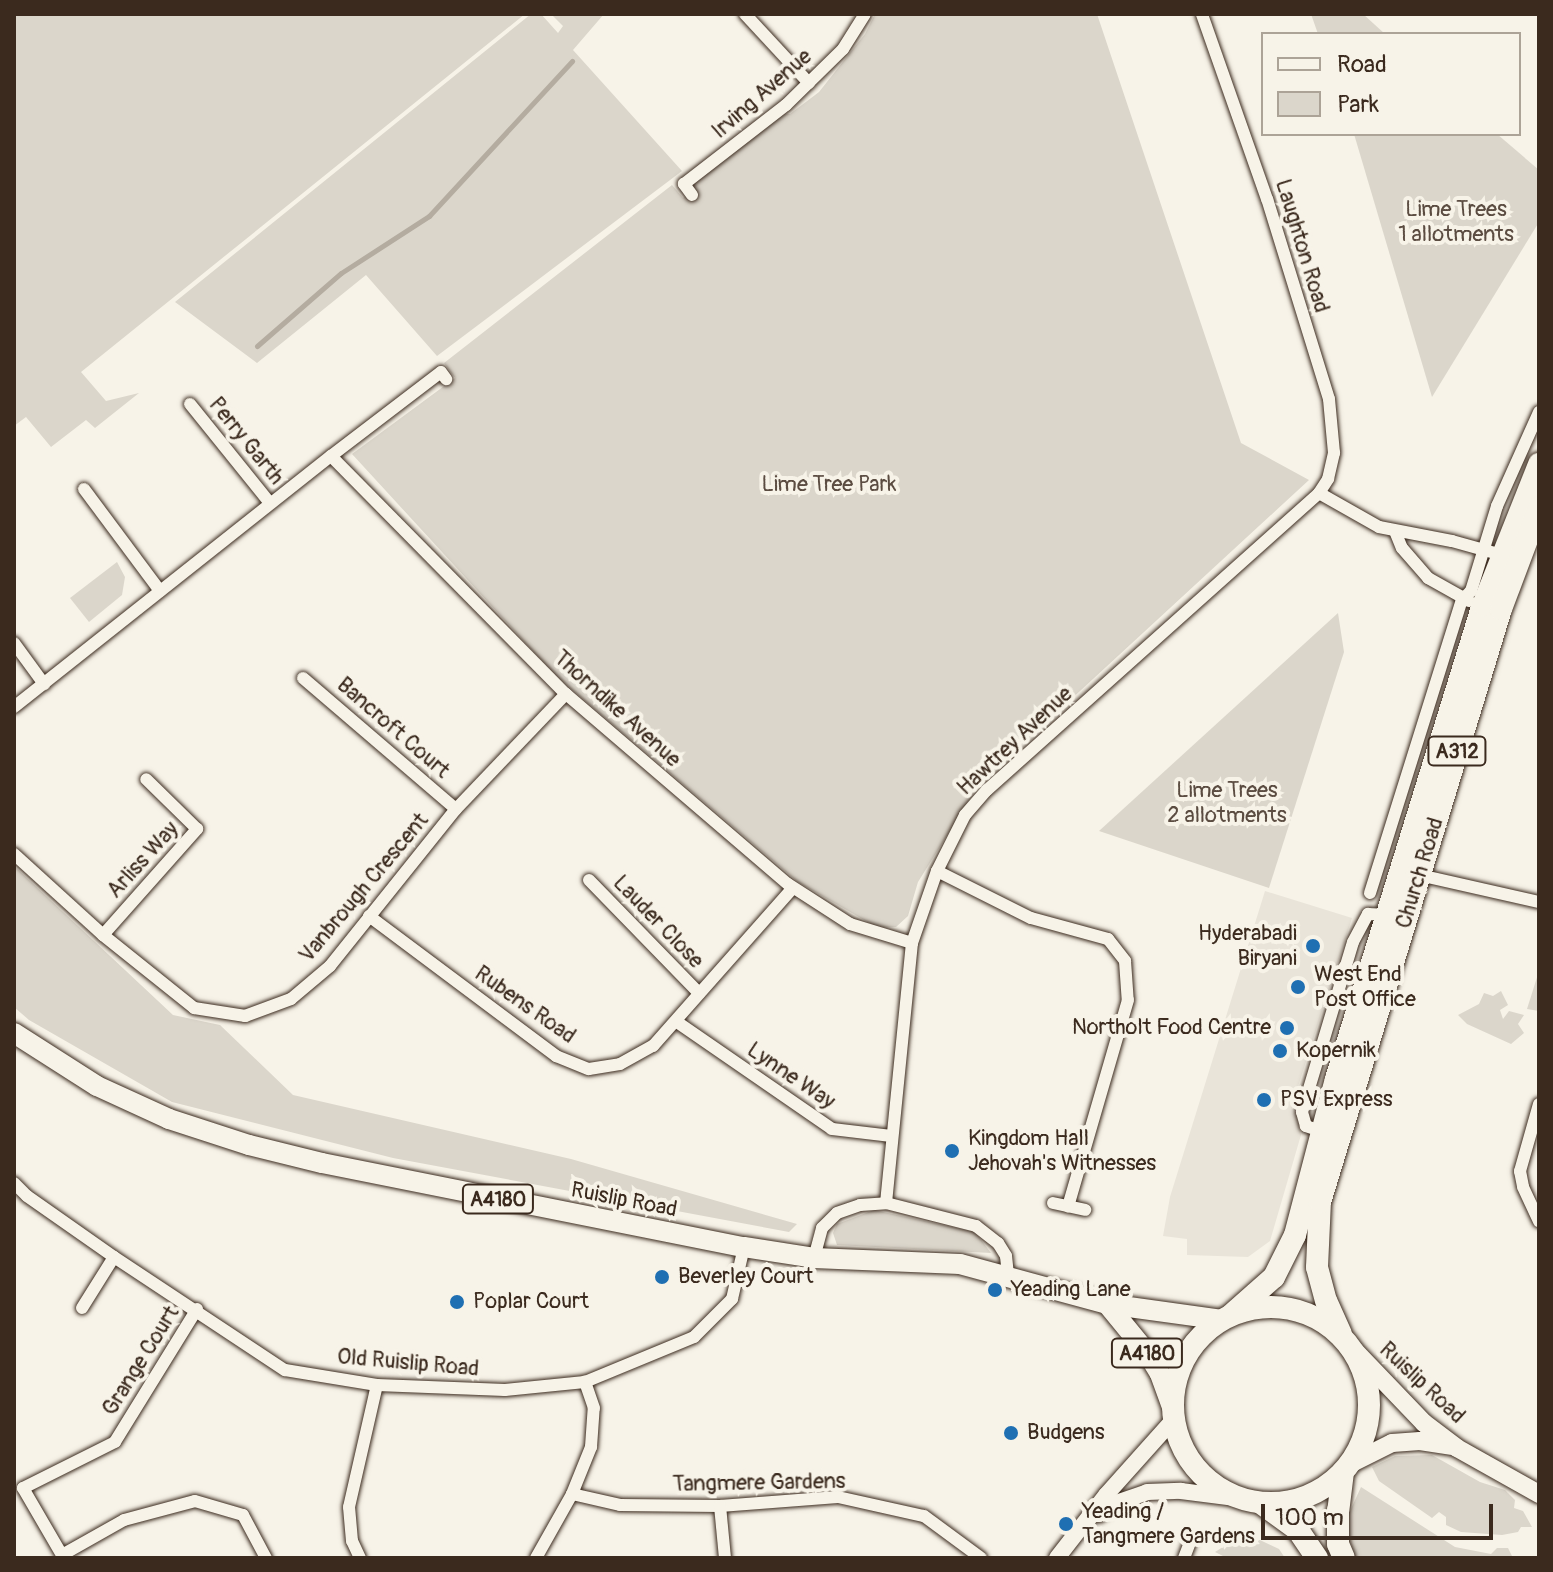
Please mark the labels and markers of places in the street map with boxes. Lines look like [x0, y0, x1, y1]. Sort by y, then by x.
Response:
place label: Hyderabadi Biryani [1198, 920, 1297, 972]
marker: Hyderabadi Biryani [1304, 937, 1322, 955]
place label: West End Post Office [1314, 961, 1416, 1012]
marker: West End Post Office [1289, 978, 1307, 996]
place label: Northolt Food Centre [1072, 1015, 1271, 1041]
marker: Northolt Food Centre [1278, 1019, 1296, 1037]
place label: Kopernik [1296, 1038, 1376, 1064]
marker: Kopernik [1271, 1042, 1289, 1060]
place label: PSV Express [1280, 1087, 1393, 1113]
marker: PSV Express [1255, 1091, 1273, 1109]
place label: Kingdom Hall Jehovah's Witnesses [968, 1125, 1156, 1176]
marker: Kingdom Hall Jehovah's Witnesses [943, 1142, 961, 1160]
place label: Beverley Court [678, 1264, 813, 1290]
marker: Beverley Court [653, 1268, 671, 1286]
place label: Yeading Lane [1011, 1277, 1130, 1303]
marker: Yeading Lane [986, 1281, 1004, 1299]
place label: Poplar Court [473, 1289, 589, 1315]
marker: Poplar Court [448, 1293, 466, 1311]
place label: Budgens [1027, 1420, 1104, 1446]
marker: Budgens [1002, 1424, 1020, 1442]
place label: Yeading / Tangmere Gardens [1082, 1498, 1255, 1550]
marker: Yeading / Tangmere Gardens [1057, 1515, 1075, 1533]

